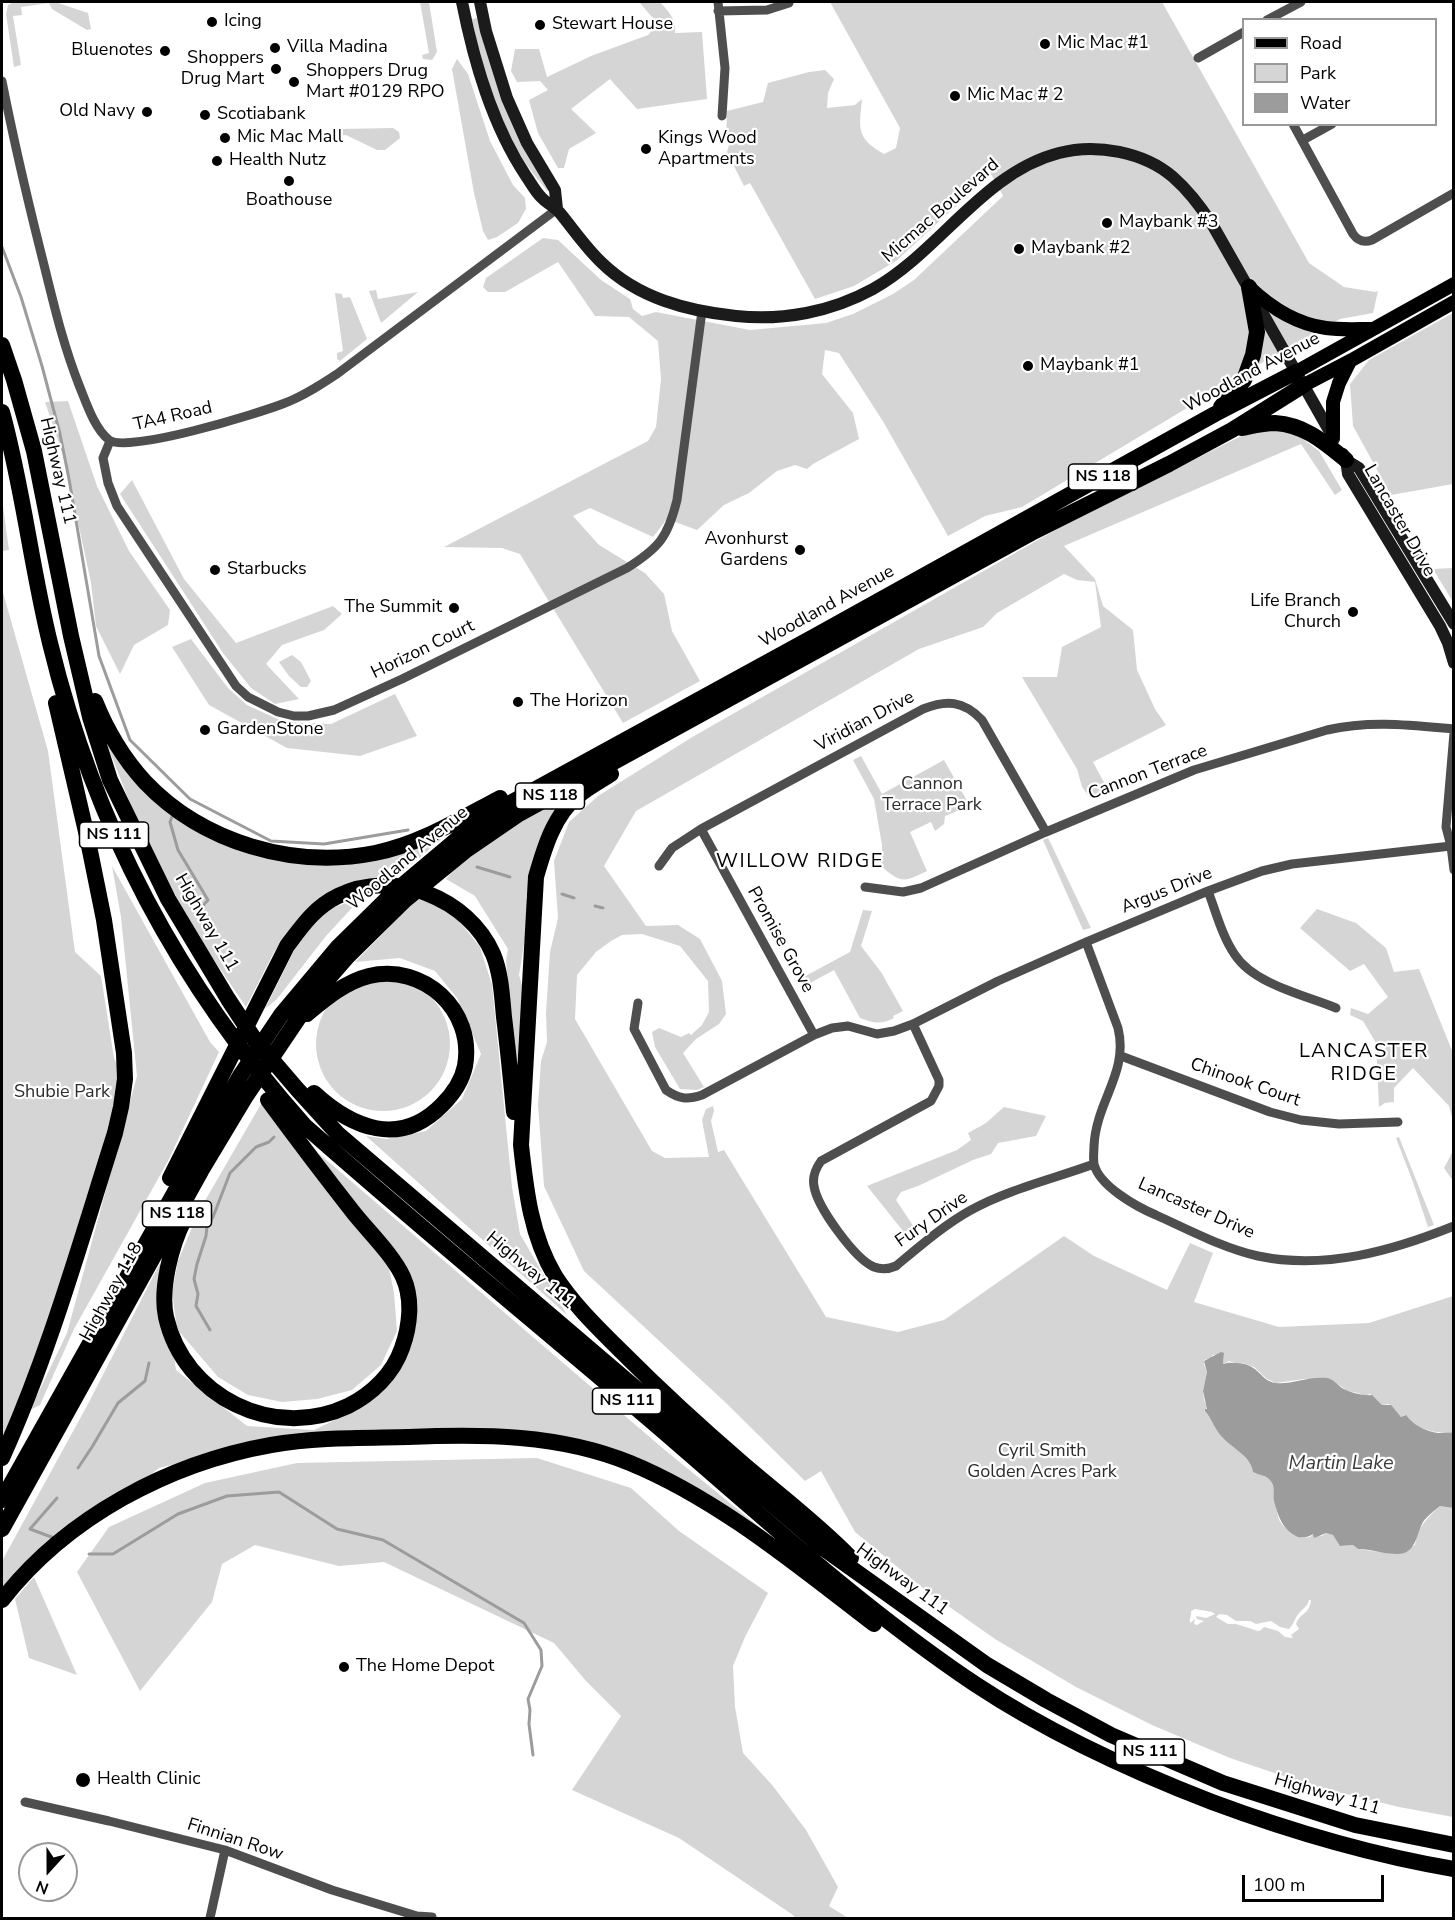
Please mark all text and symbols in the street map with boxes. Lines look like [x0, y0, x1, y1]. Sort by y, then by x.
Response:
place label: Icing [224, 11, 262, 33]
place label: Stewart House [552, 14, 673, 36]
marker: Icing [205, 15, 219, 29]
marker: Stewart House [533, 18, 547, 32]
legend [1242, 18, 1437, 126]
text: Road [1300, 31, 1342, 55]
place label: Mic Mac #1 [1057, 33, 1149, 55]
place label: Villa Madina [287, 37, 388, 59]
marker: Mic Mac #1 [1038, 37, 1052, 51]
place label: Bluenotes [71, 40, 153, 62]
marker: Villa Madina [268, 41, 282, 55]
marker: Bluenotes [158, 44, 172, 58]
place label: Shoppers Drug Mart [181, 48, 264, 90]
place label: Shoppers Drug Mart #0129 RPO [306, 61, 445, 104]
text: Park [1300, 61, 1336, 85]
marker: Shoppers Drug Mart [269, 62, 283, 76]
marker: Shoppers Drug Mart #0129 RPO [287, 75, 301, 89]
place label: Mic Mac # 2 [967, 85, 1064, 107]
marker: Mic Mac # 2 [948, 89, 962, 103]
text: Water [1300, 91, 1351, 115]
place label: Old Navy [59, 101, 135, 123]
place label: Scotiabank [217, 104, 305, 126]
marker: Old Navy [140, 105, 154, 119]
marker: Scotiabank [198, 108, 212, 122]
place label: Mic Mac Mall [237, 127, 343, 149]
place label: Kings Wood Apartments [658, 128, 757, 170]
marker: Mic Mac Mall [218, 131, 232, 145]
marker: Kings Wood Apartments [639, 142, 653, 156]
place label: Health Nutz [229, 150, 326, 172]
marker: Health Nutz [210, 154, 224, 168]
street label: Micmac Boulevard [878, 154, 1004, 268]
marker: Boathouse [282, 174, 296, 188]
place label: Boathouse [246, 190, 332, 212]
place label: Maybank #3 [1119, 212, 1219, 234]
marker: Maybank #3 [1100, 216, 1114, 230]
place label: Maybank #2 [1031, 238, 1131, 260]
marker: Maybank #2 [1012, 242, 1026, 256]
street label: Woodland Avenue [1180, 328, 1324, 418]
place label: Maybank #1 [1040, 355, 1140, 377]
marker: Maybank #1 [1021, 359, 1035, 373]
street label: TA4 Road [132, 397, 214, 437]
street label: Highway 111 [34, 415, 80, 527]
street label: Lancaster Drive [1358, 461, 1440, 581]
road number: NS 118 [1068, 464, 1138, 490]
place label: Avonhurst Gardens [704, 529, 788, 572]
marker: Avonhurst Gardens [793, 543, 807, 557]
place label: Starbucks [227, 559, 307, 581]
street label: Woodland Avenue [756, 561, 898, 653]
marker: Starbucks [208, 563, 222, 577]
place label: Life Branch Church [1250, 591, 1341, 634]
place label: The Summit [344, 597, 442, 619]
marker: The Summit [447, 601, 461, 615]
marker: Life Branch Church [1346, 605, 1360, 619]
street label: Horizon Court [368, 616, 478, 684]
street label: Viridian Drive [812, 687, 918, 757]
place label: The Horizon [530, 691, 628, 713]
marker: The Horizon [511, 695, 525, 709]
place label: GardenStone [217, 719, 323, 741]
marker: GardenStone [198, 723, 212, 737]
street label: Cannon Terrace [1085, 740, 1211, 806]
park label: Cannon Terrace Park [882, 774, 982, 816]
road number: NS 118 [516, 783, 584, 809]
street label: Woodland Avenue [343, 802, 473, 916]
road number: NS 111 [80, 822, 148, 848]
district label: WILLOW RIDGE [716, 850, 884, 874]
street label: Argus Drive [1118, 863, 1216, 919]
street label: Highway 111 [169, 870, 243, 976]
street label: Promise Grove [742, 883, 818, 997]
district label: LANCASTER RIDGE [1299, 1040, 1429, 1087]
street label: Chinook Court [1187, 1054, 1303, 1112]
park label: Shubie Park [14, 1082, 110, 1104]
street label: Lancaster Drive [1134, 1174, 1258, 1244]
street label: Fury Drive [892, 1187, 972, 1253]
road number: NS 118 [142, 1201, 212, 1227]
street label: Highway 111 [481, 1228, 579, 1314]
street label: Highway 118 [76, 1239, 148, 1345]
road number: NS 111 [592, 1388, 662, 1414]
park label: Cyril Smith Golden Acres Park [967, 1441, 1117, 1484]
water label: Martin Lake [1288, 1452, 1394, 1476]
street label: Highway 111 [851, 1539, 953, 1621]
place label: The Home Depot [356, 1656, 494, 1678]
marker: The Home Depot [337, 1660, 351, 1674]
road number: NS 111 [1116, 1739, 1184, 1765]
place label: Health Clinic [97, 1769, 200, 1791]
street label: Highway 111 [1272, 1770, 1382, 1820]
marker: Health Clinic [74, 1771, 92, 1789]
street label: Finnian Row [184, 1814, 286, 1866]
north arrow [18, 1842, 78, 1902]
scale bar [1245, 1863, 1388, 1901]
text: 100 m [1253, 1873, 1305, 1897]
text: N [33, 1875, 52, 1899]

